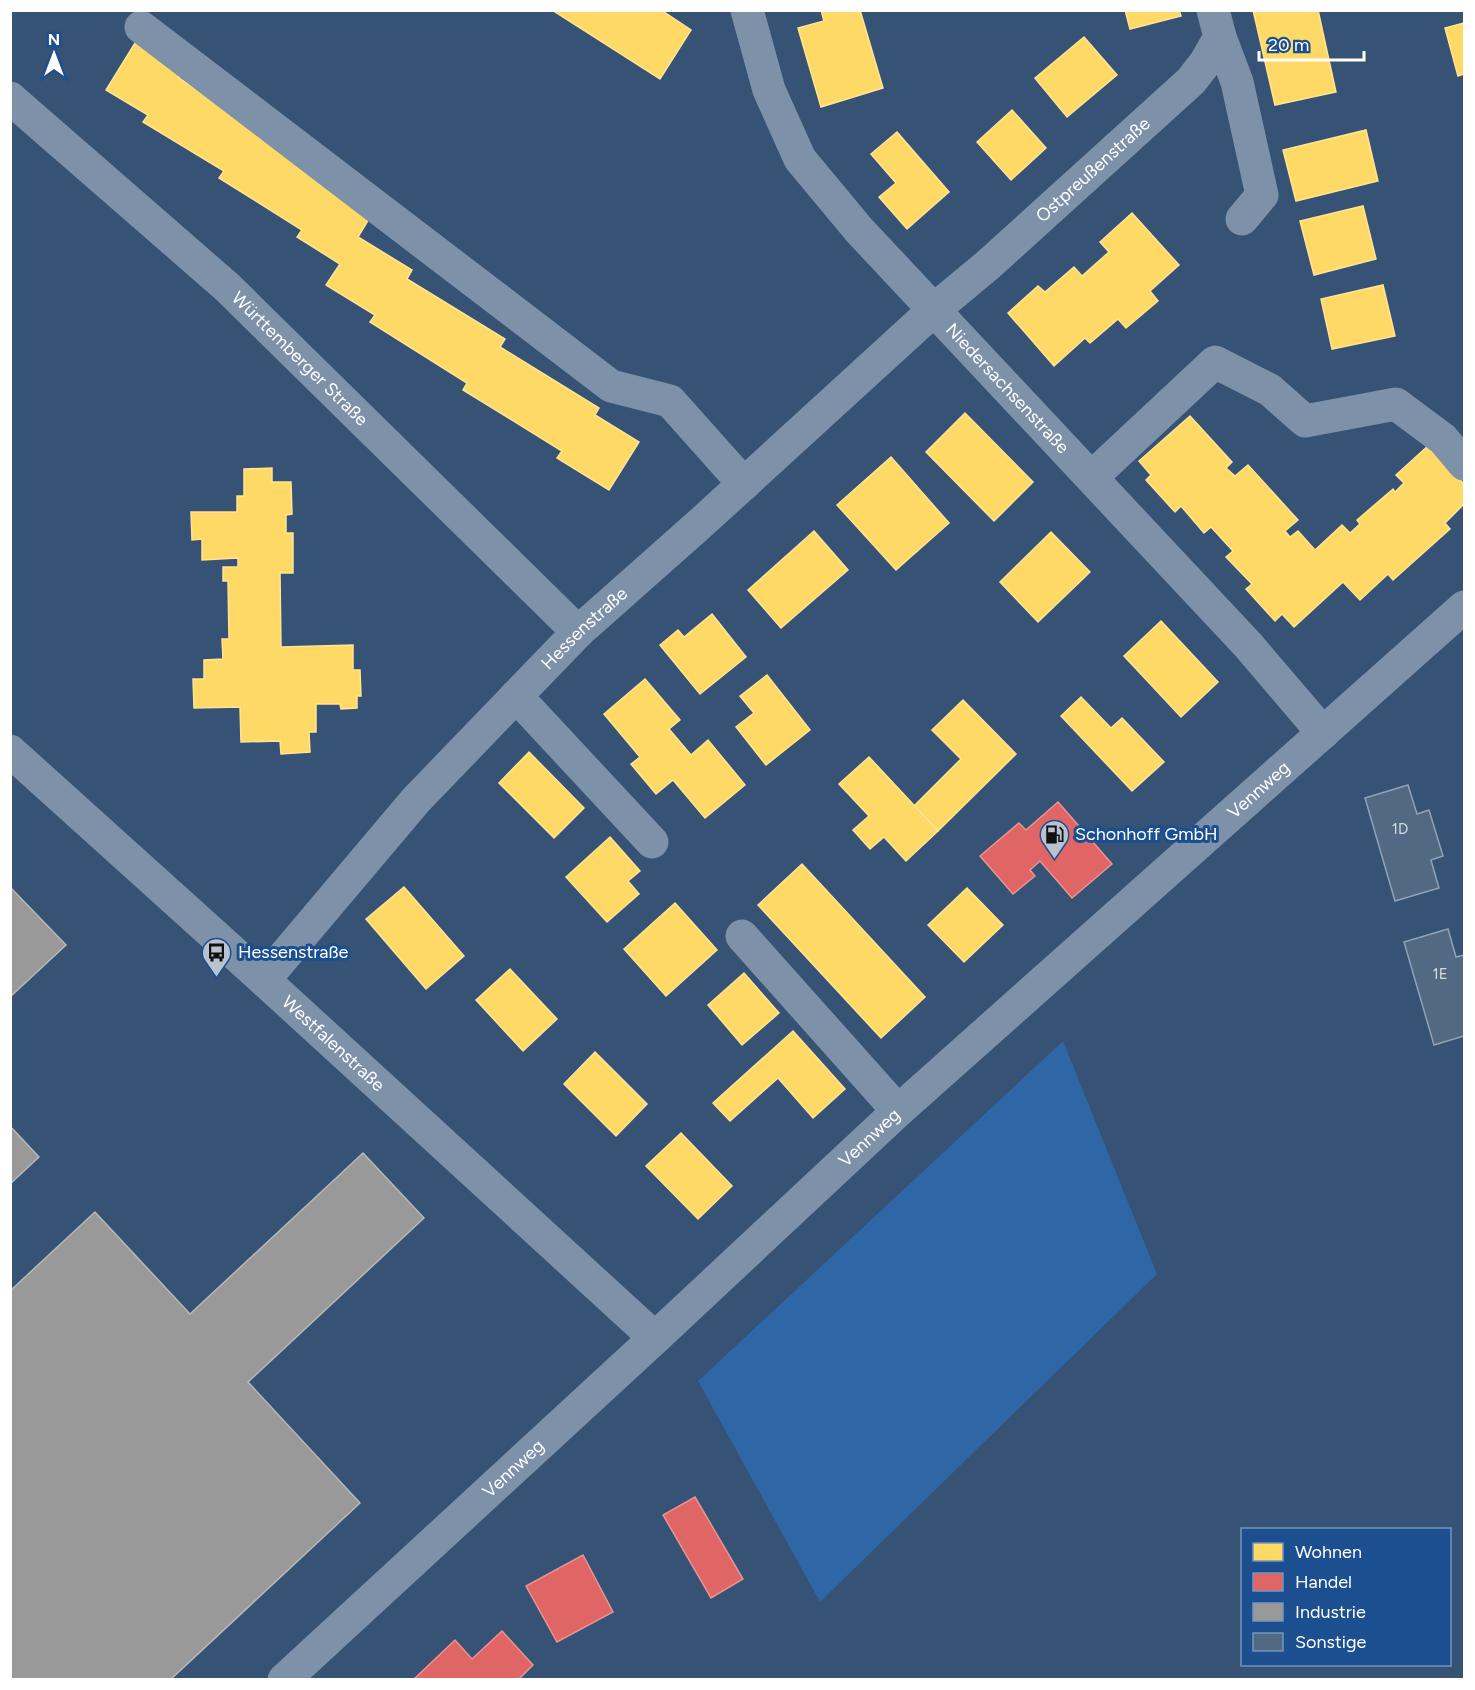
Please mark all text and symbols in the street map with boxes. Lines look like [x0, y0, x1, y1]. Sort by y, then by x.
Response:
north arrow [24, 24, 84, 84]
scale bar [1259, 24, 1364, 62]
text: N [48, 30, 60, 49]
text: 20 m [1268, 34, 1309, 56]
street label: Ostpreußenstraße [1031, 112, 1155, 227]
street label: Württemberger Straße [227, 287, 373, 431]
street label: Niedersachsenstraße [941, 319, 1074, 458]
street label: Hessenstraße [537, 582, 632, 674]
street label: Vennweg [1223, 756, 1294, 823]
fuel station icon: Schonhoff GmbH [1038, 818, 1070, 860]
house number: 1D [1392, 820, 1408, 838]
place label: Schonhoff GmbH [1075, 823, 1218, 845]
bus stop icon: Hessenstraße [201, 936, 233, 978]
place label: Hessenstraße [238, 941, 349, 963]
house number: 1E [1432, 965, 1448, 983]
street label: Westfalenstraße [277, 991, 389, 1096]
street label: Vennweg [834, 1104, 905, 1172]
street label: Vennweg [478, 1435, 549, 1502]
legend [1241, 1528, 1451, 1666]
text: Wohnen [1295, 1541, 1362, 1563]
text: Handel [1295, 1571, 1352, 1593]
text: Industrie [1295, 1601, 1366, 1623]
text: Sonstige [1295, 1631, 1366, 1653]

